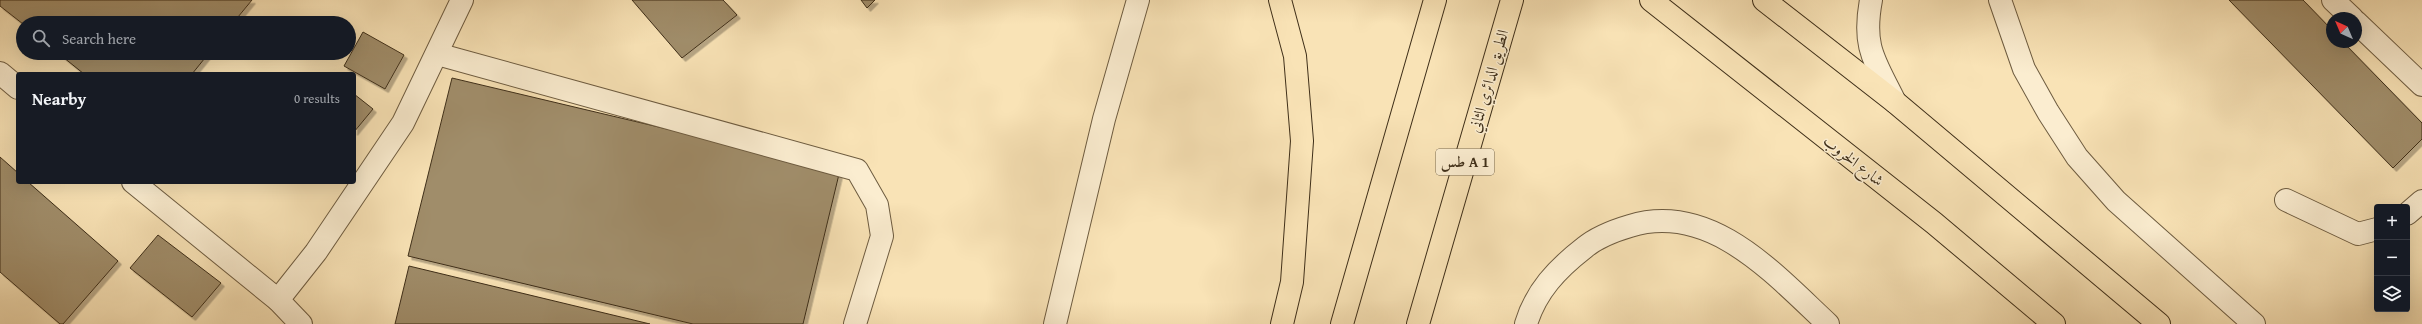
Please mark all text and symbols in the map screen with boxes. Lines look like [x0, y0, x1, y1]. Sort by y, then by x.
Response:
north arrow [2326, 12, 2362, 48]
search box [16, 16, 356, 60]
street label: الطريق الدائري الثاني [1462, 26, 1515, 136]
icon: search [30, 27, 52, 49]
text: Search here [62, 28, 136, 49]
text: Nearby [32, 86, 86, 111]
text: 0 results [294, 89, 340, 108]
street label: شارع الخروب [1817, 129, 1890, 193]
road number: طس A 1 [1436, 149, 1494, 175]
map controls [2374, 204, 2410, 312]
button: + [2374, 204, 2410, 240]
button: − [2374, 240, 2410, 276]
button: layers [2374, 276, 2410, 312]

